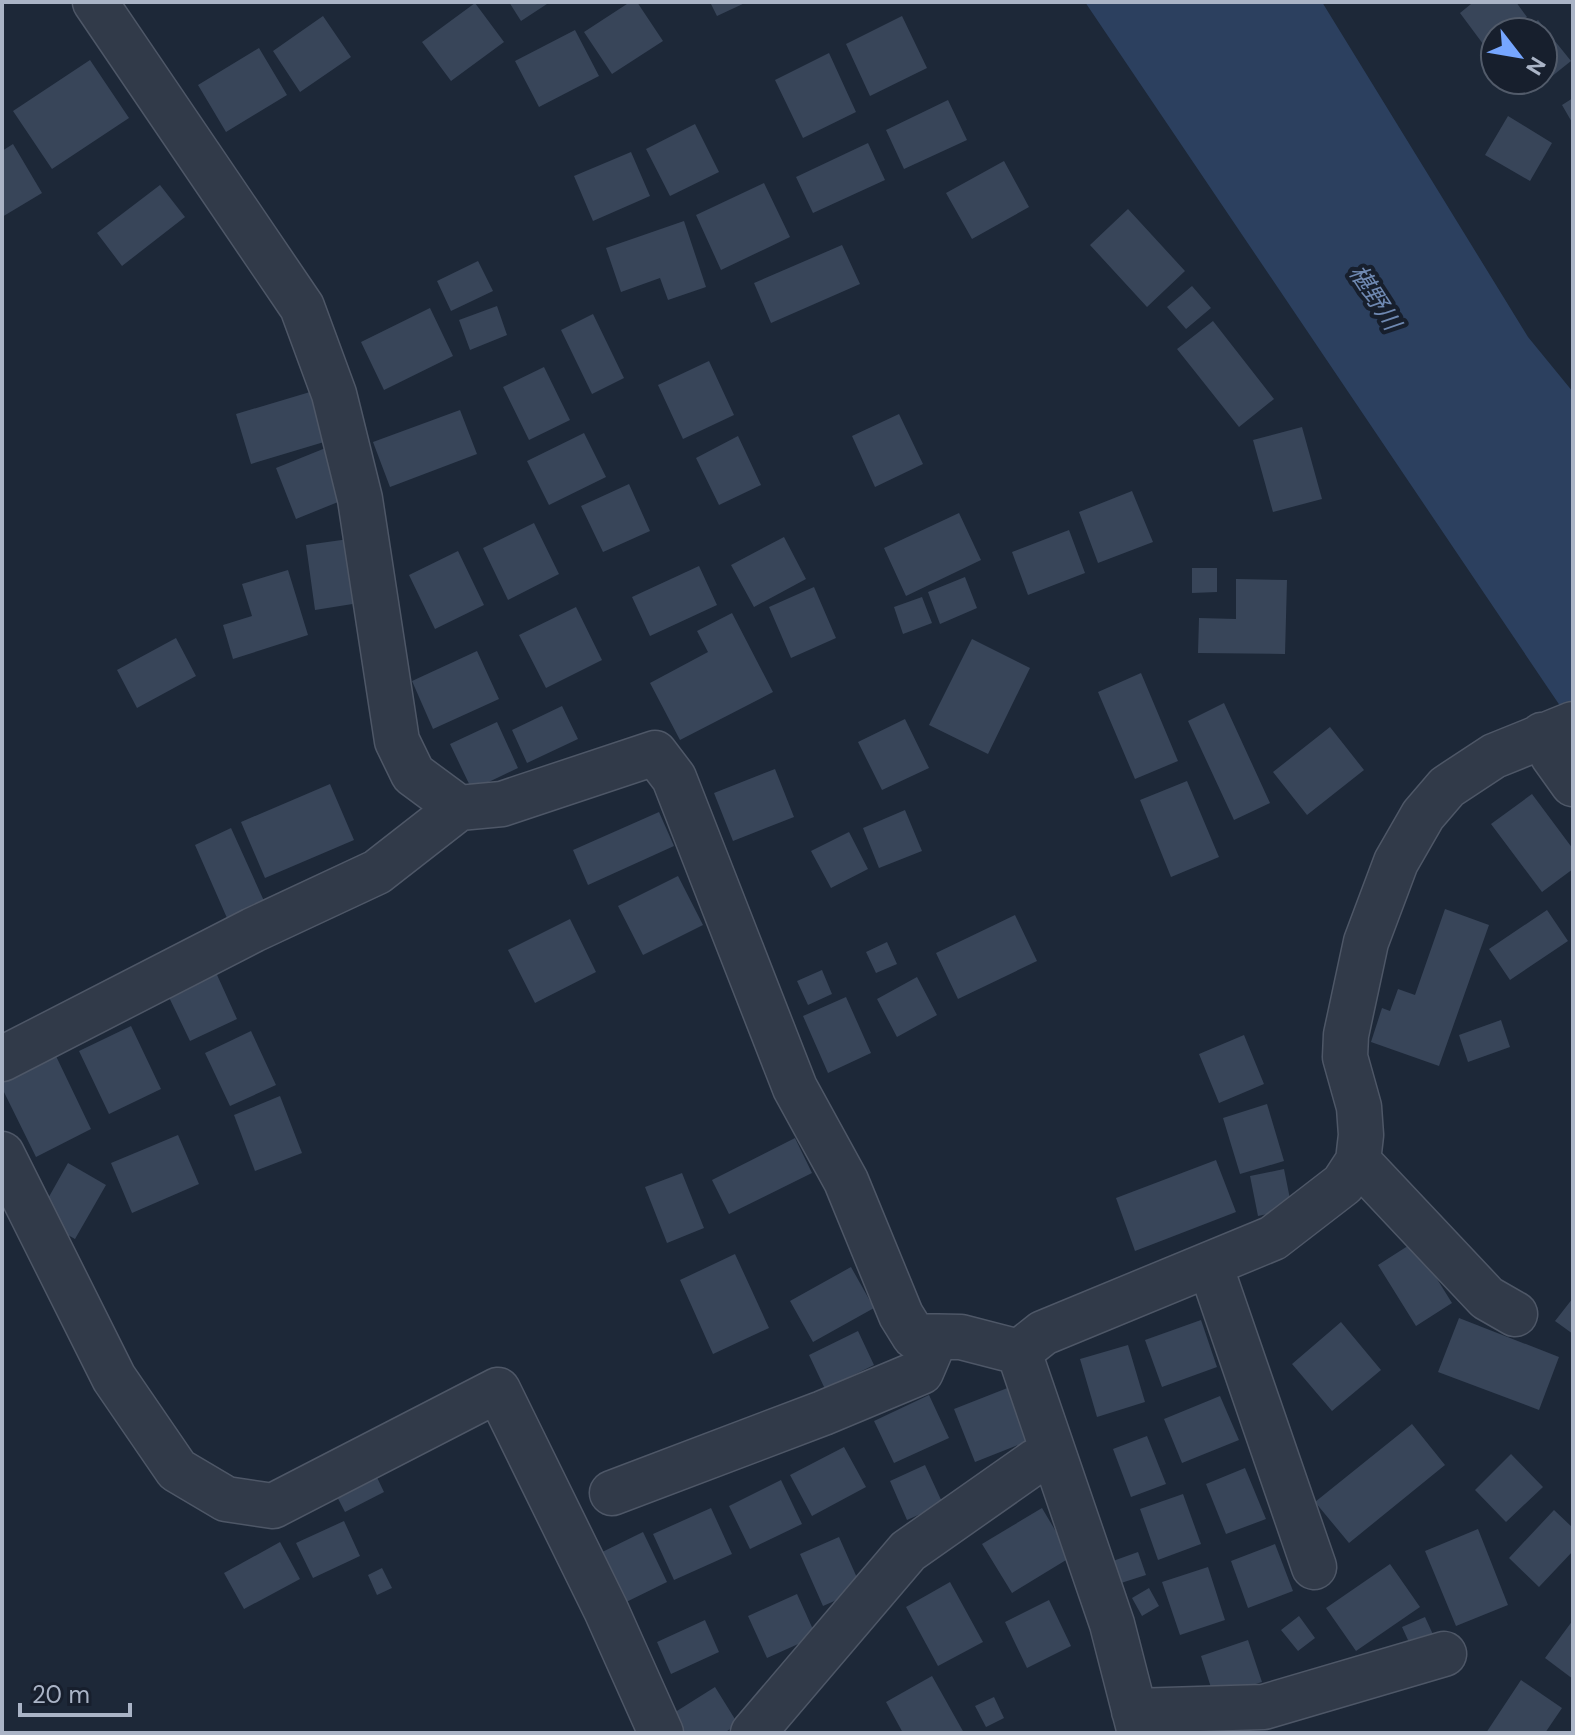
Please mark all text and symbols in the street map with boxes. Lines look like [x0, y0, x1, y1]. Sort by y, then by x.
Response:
north arrow [1479, 16, 1559, 96]
text: N [1519, 52, 1552, 80]
water label: 椹野川 [1342, 258, 1409, 338]
scale bar [20, 1667, 130, 1717]
text: 20 m [32, 1679, 90, 1710]

